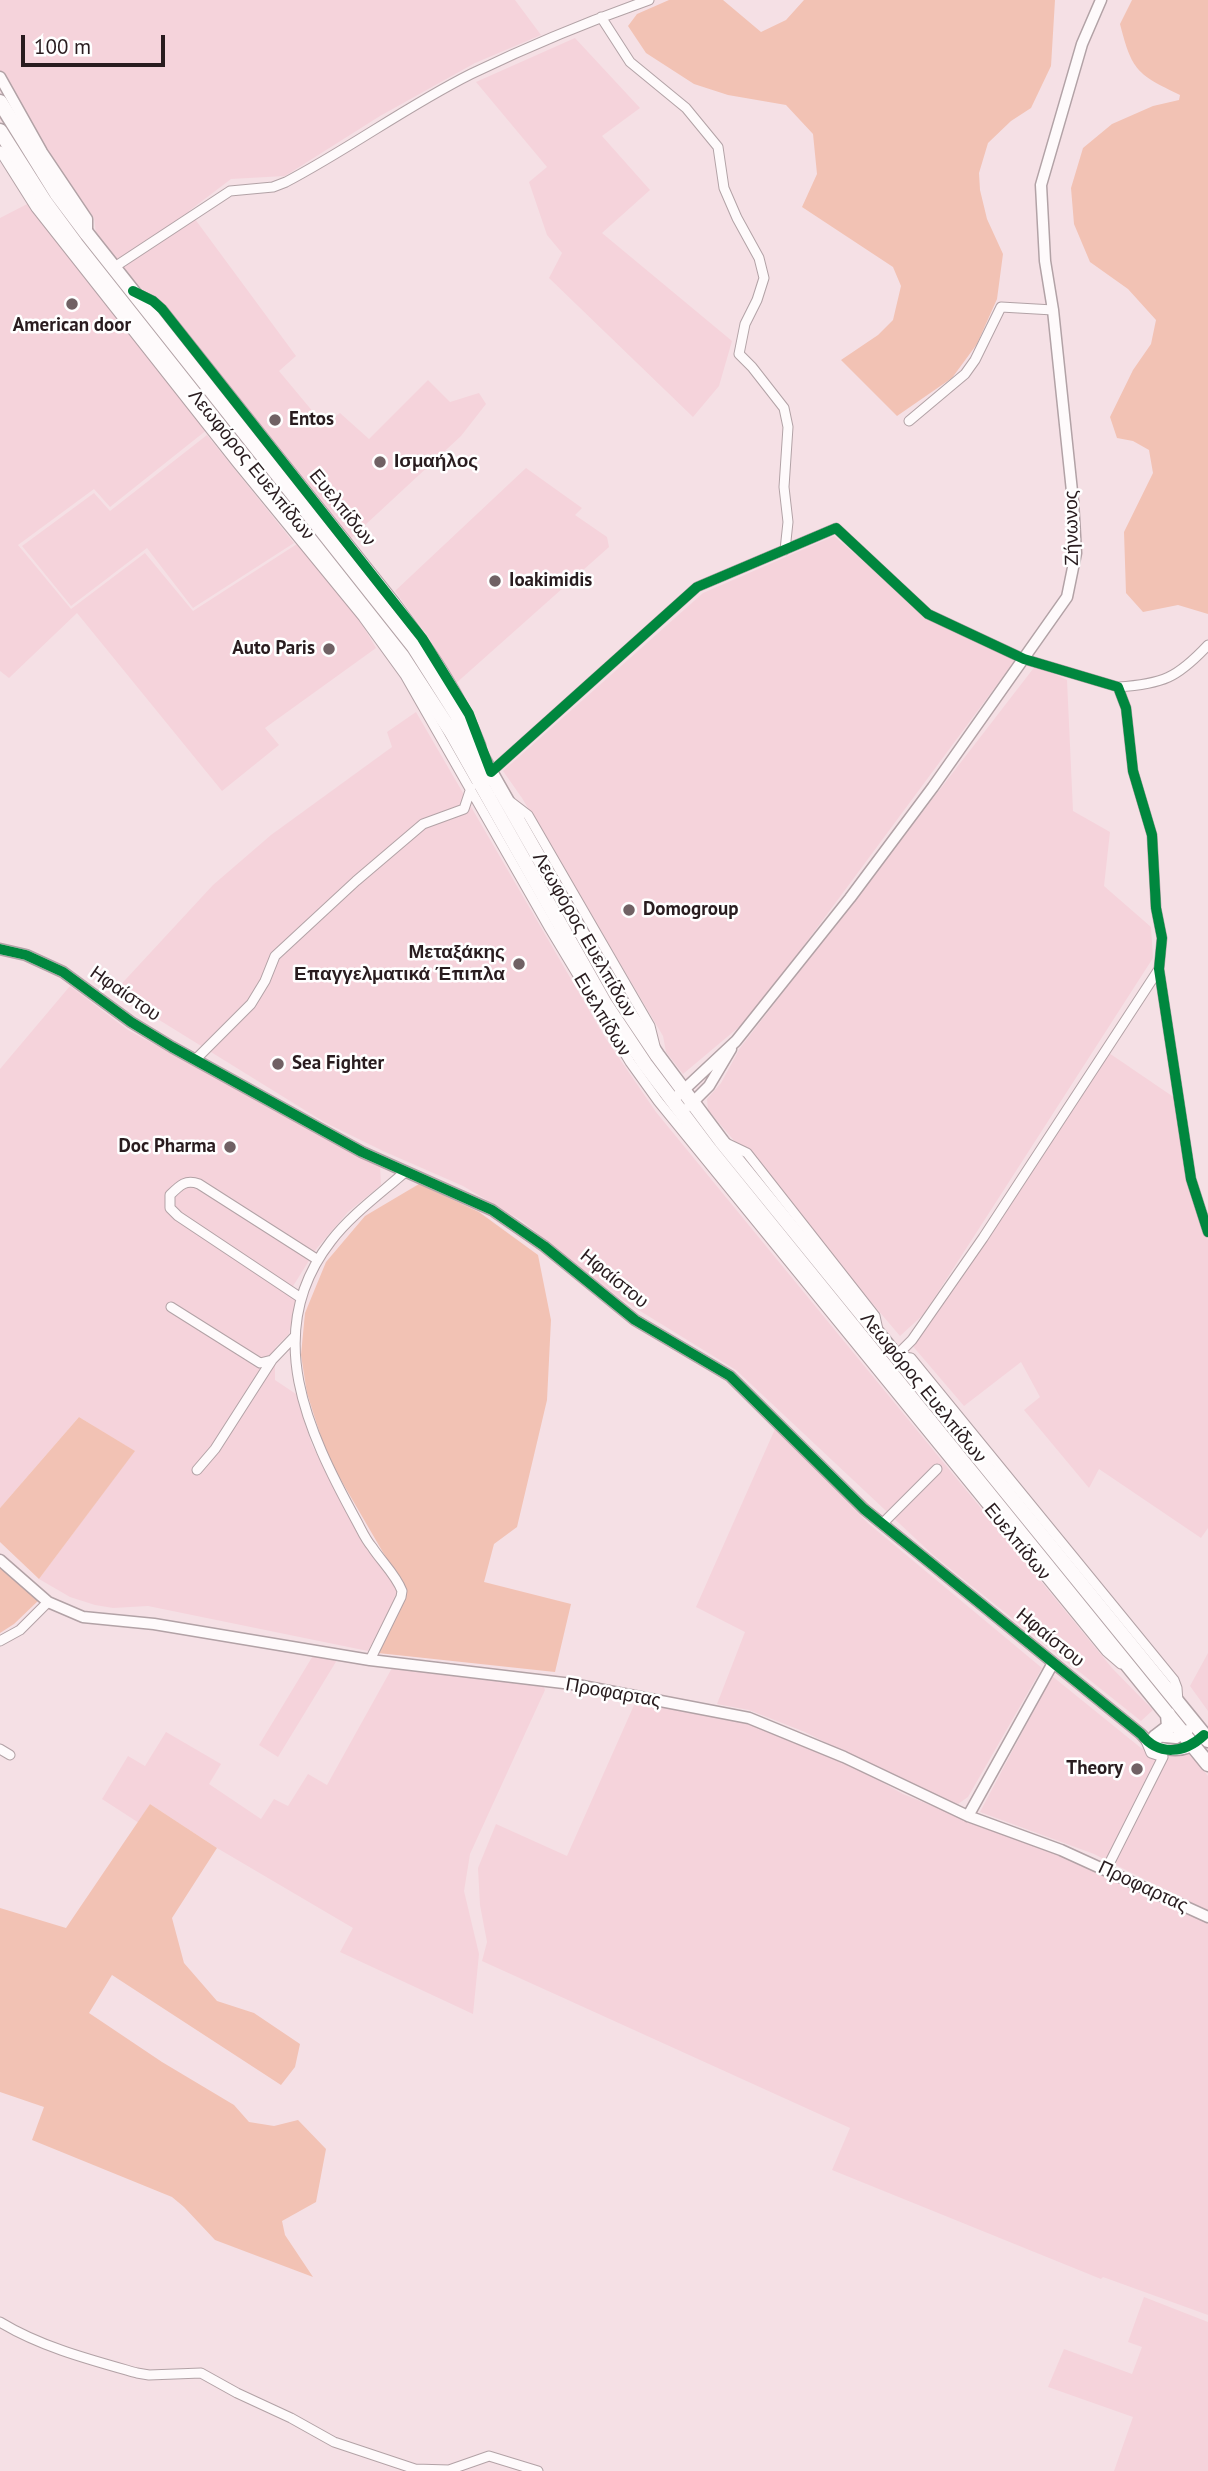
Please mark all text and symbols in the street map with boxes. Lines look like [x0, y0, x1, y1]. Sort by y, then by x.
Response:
scale bar [24, 21, 168, 65]
text: 100 m [34, 33, 91, 60]
marker: American door [64, 296, 80, 312]
place label: American door [13, 315, 131, 337]
street label: Λεωφόρος Ευελπίδων [183, 385, 319, 545]
place label: Entos [289, 409, 334, 431]
marker: Entos [267, 412, 283, 428]
place label: Ισμαήλος [394, 451, 478, 473]
marker: Ισμαήλος [372, 454, 388, 470]
street label: Ευελπίδων [304, 465, 380, 551]
street label: Ζήνωνος [1060, 490, 1084, 566]
place label: Ioakimidis [509, 570, 592, 592]
marker: Ioakimidis [487, 573, 503, 589]
place label: Auto Paris [232, 638, 315, 660]
marker: Auto Paris [321, 641, 337, 657]
street label: Λεωφόρος Ευελπίδων [527, 848, 641, 1022]
place label: Domogroup [643, 899, 739, 921]
marker: Domogroup [621, 902, 637, 918]
place label: Μεταξάκης Επαγγελματικά Έπιπλα [294, 942, 505, 986]
marker: Μεταξάκης Επαγγελματικά Έπιπλα [511, 956, 527, 972]
street label: Ηφαίστου [85, 961, 165, 1027]
street label: Ευελπίδων [568, 969, 636, 1061]
place label: Sea Fighter [292, 1053, 384, 1075]
marker: Sea Fighter [270, 1056, 286, 1072]
place label: Doc Pharma [118, 1136, 216, 1158]
marker: Doc Pharma [222, 1139, 238, 1155]
street label: Ηφαίστου [575, 1245, 653, 1313]
street label: Λεωφόρος Ευελπίδων [855, 1308, 991, 1468]
street label: Ευελπίδων [979, 1499, 1055, 1585]
street label: Ηφαίστου [1011, 1604, 1089, 1672]
street label: Προφαρτας [564, 1673, 662, 1713]
place label: Theory [1066, 1758, 1123, 1780]
marker: Theory [1129, 1761, 1145, 1777]
street label: Προφαρτας [1095, 1856, 1191, 1918]

